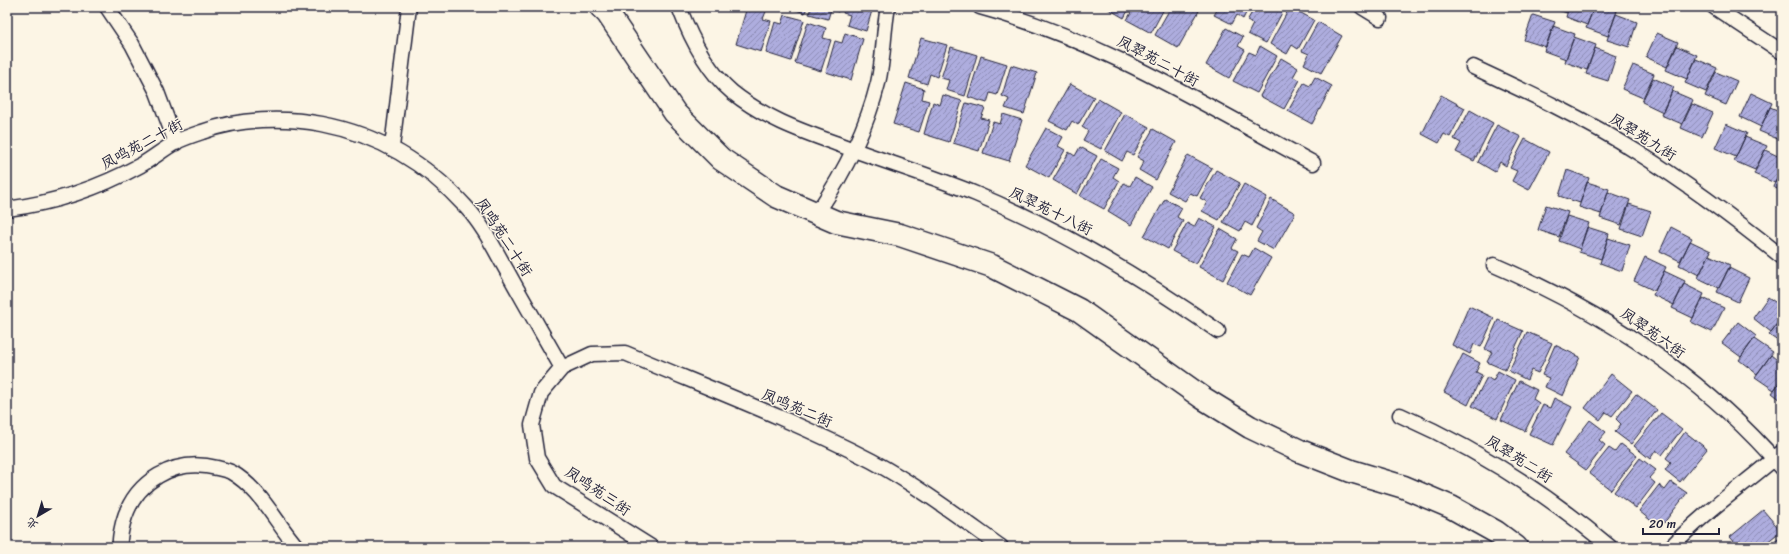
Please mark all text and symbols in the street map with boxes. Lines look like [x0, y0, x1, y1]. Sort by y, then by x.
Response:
street label: 凤翠苑二十街 [1112, 28, 1204, 94]
street label: 凤翠苑九街 [1604, 106, 1682, 168]
street label: 凤鸣苑二十街 [96, 111, 188, 177]
street label: 凤翠苑十八街 [1005, 180, 1097, 242]
street label: 凤鸣苑二十街 [469, 192, 539, 282]
street label: 凤翠苑六街 [1615, 301, 1691, 365]
street label: 凤鸣苑二街 [757, 381, 837, 435]
street label: 凤翠苑二街 [1480, 428, 1558, 490]
street label: 凤鸣苑三街 [560, 459, 636, 523]
north arrow [18, 496, 58, 536]
scale bar [1643, 510, 1719, 536]
text: 北 [22, 513, 42, 534]
text: 20 m [1649, 513, 1676, 535]

